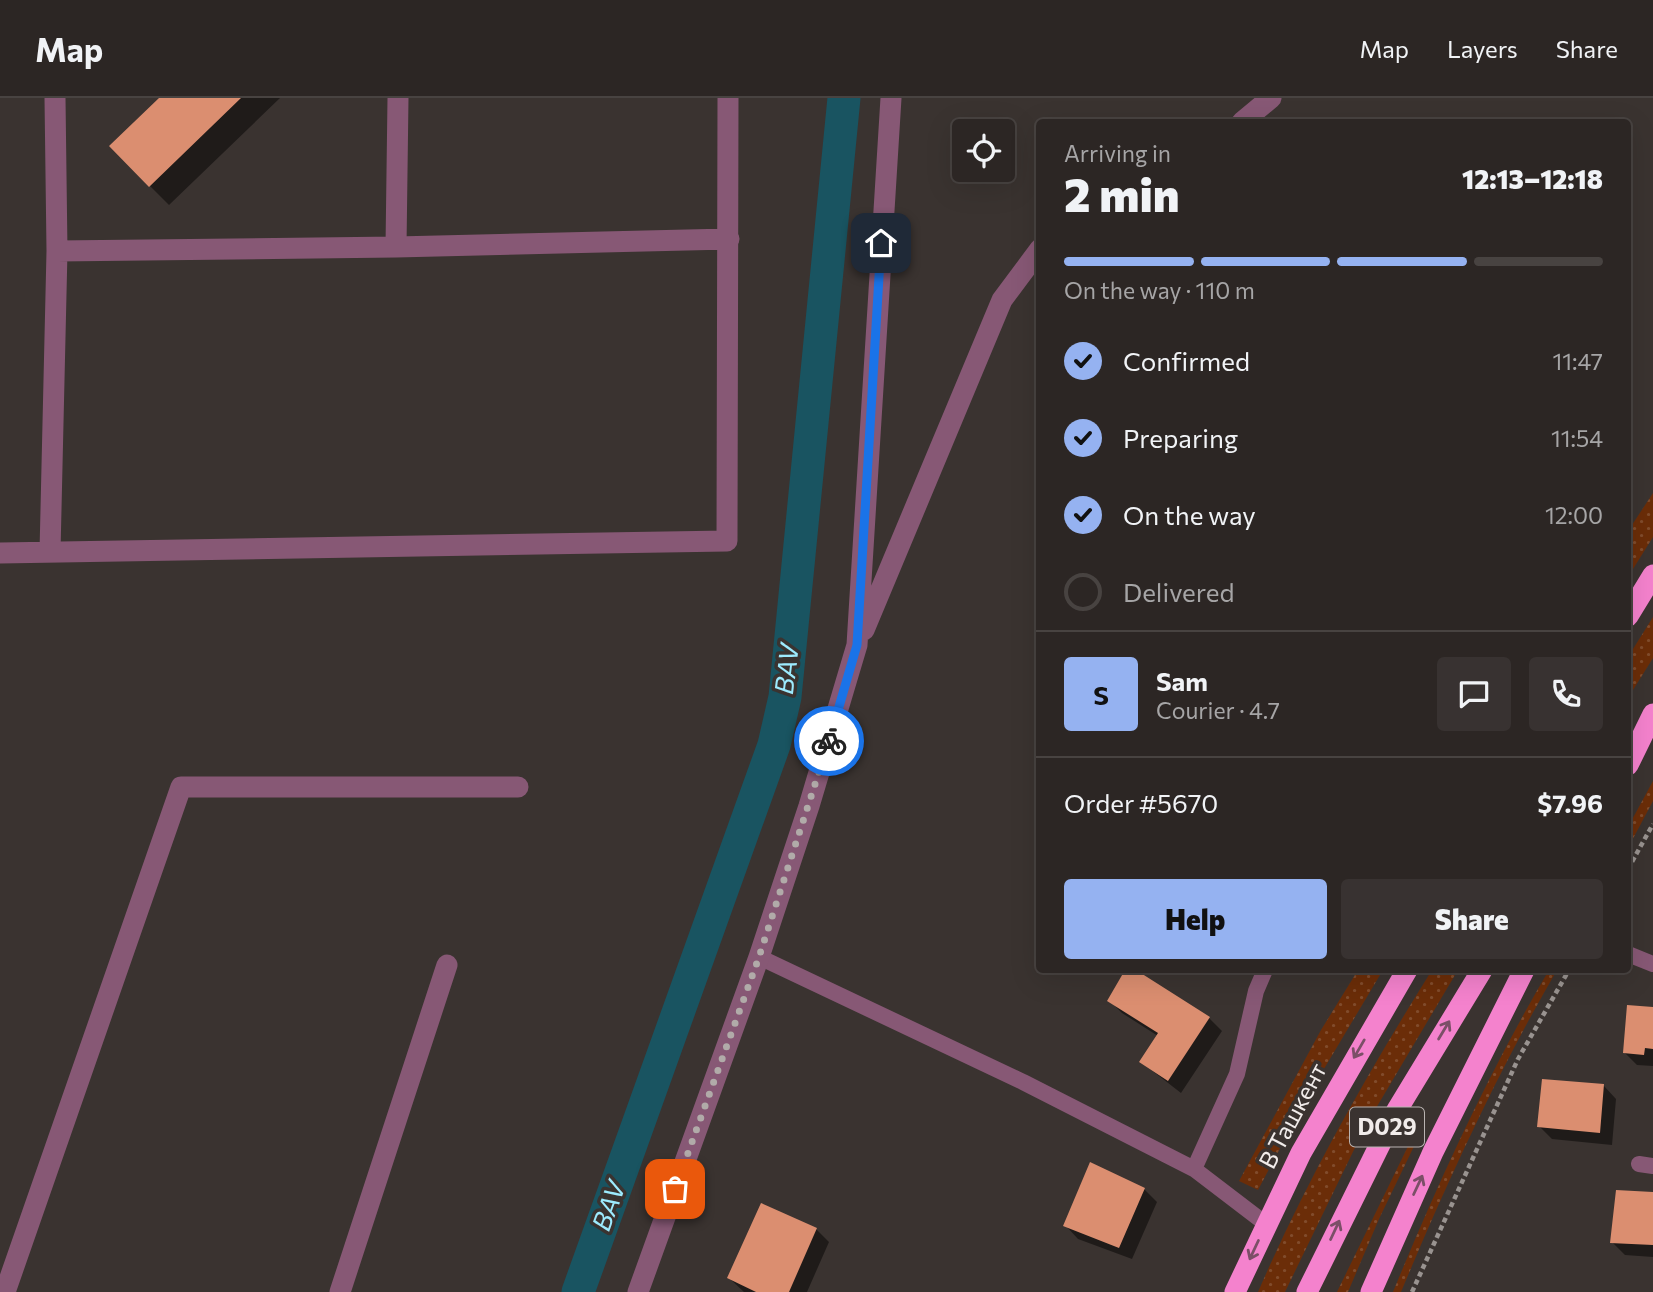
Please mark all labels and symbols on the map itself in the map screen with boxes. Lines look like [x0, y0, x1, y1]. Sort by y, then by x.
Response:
pin [851, 213, 911, 273]
water label: BAV [767, 640, 804, 696]
courier [794, 706, 864, 776]
one-way arrow [1437, 1021, 1451, 1041]
one-way arrow [1352, 1038, 1366, 1058]
street label: В Ташкент [1252, 1057, 1332, 1173]
road number: D029 [1350, 1108, 1424, 1146]
pin [645, 1159, 705, 1219]
water label: BAV [584, 1174, 632, 1235]
one-way arrow [1412, 1175, 1425, 1196]
one-way arrow [1329, 1220, 1343, 1241]
one-way arrow [1247, 1239, 1260, 1260]

